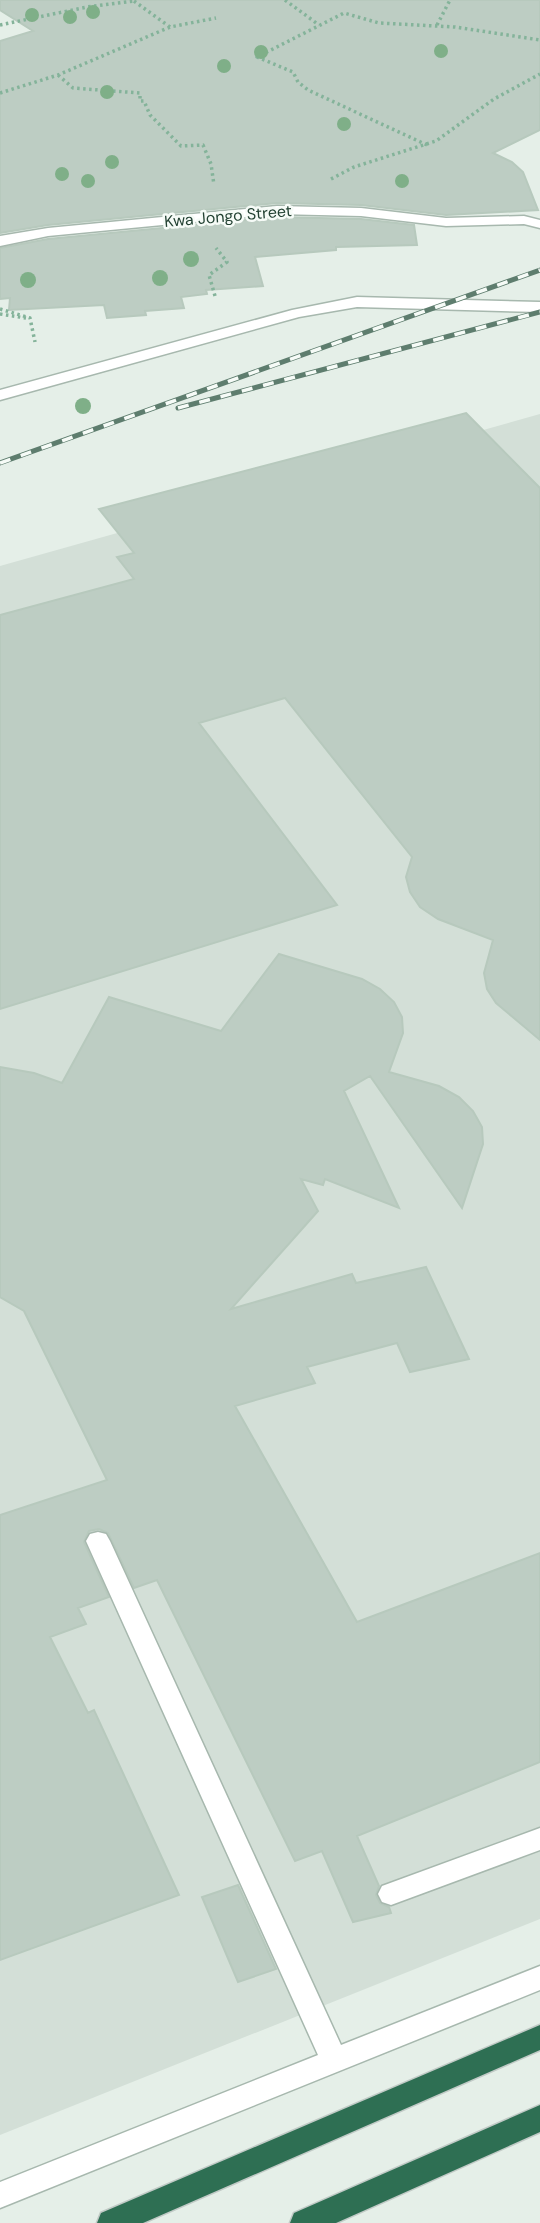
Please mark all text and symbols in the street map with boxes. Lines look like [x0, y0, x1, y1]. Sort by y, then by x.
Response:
street label: Kwa Jongo Street [163, 200, 293, 232]

